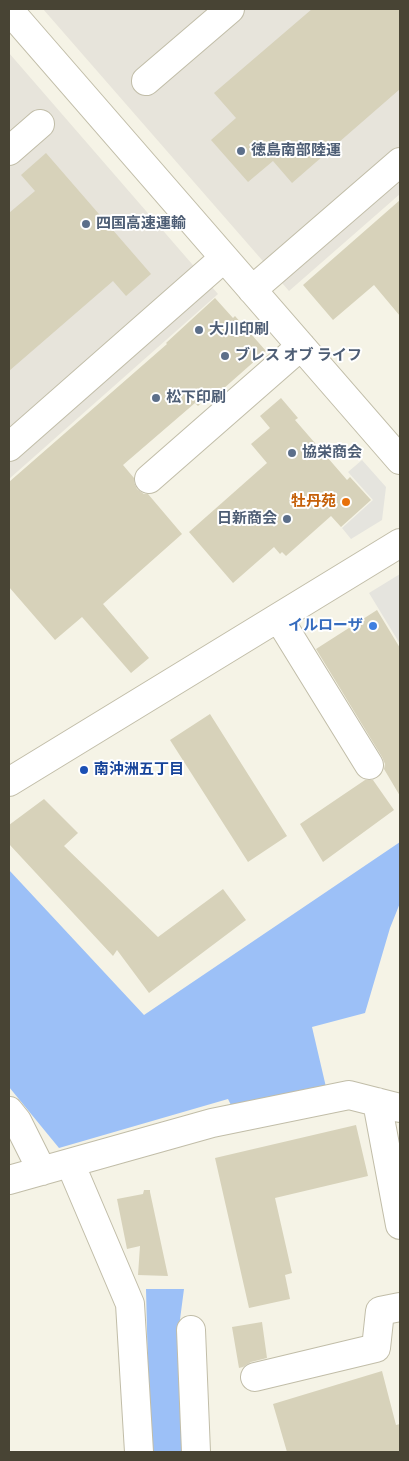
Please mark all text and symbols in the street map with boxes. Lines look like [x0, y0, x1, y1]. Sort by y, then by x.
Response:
place label: 徳島南部陸運 [251, 142, 341, 160]
marker: 徳島南部陸運 [235, 145, 247, 157]
place label: 四国高速運輸 [96, 215, 186, 233]
marker: 四国高速運輸 [80, 218, 92, 230]
place label: 大川印刷 [209, 321, 269, 339]
marker: 大川印刷 [193, 324, 205, 336]
place label: ブレス オブ ライフ [235, 347, 362, 365]
marker: ブレス オブ ライフ [219, 350, 231, 362]
place label: 松下印刷 [166, 389, 226, 407]
marker: 松下印刷 [150, 392, 162, 404]
place label: 協栄商会 [302, 444, 362, 462]
marker: 協栄商会 [286, 447, 298, 459]
place label: 牡丹苑 [291, 493, 336, 511]
marker: 牡丹苑 [340, 496, 352, 508]
place label: 日新商会 [217, 510, 277, 528]
marker: 日新商会 [281, 513, 293, 525]
place label: イルローザ [288, 617, 363, 635]
marker: イルローザ [367, 620, 379, 632]
place label: 南沖洲五丁目 [94, 761, 184, 779]
marker: 南沖洲五丁目 [78, 764, 90, 776]

